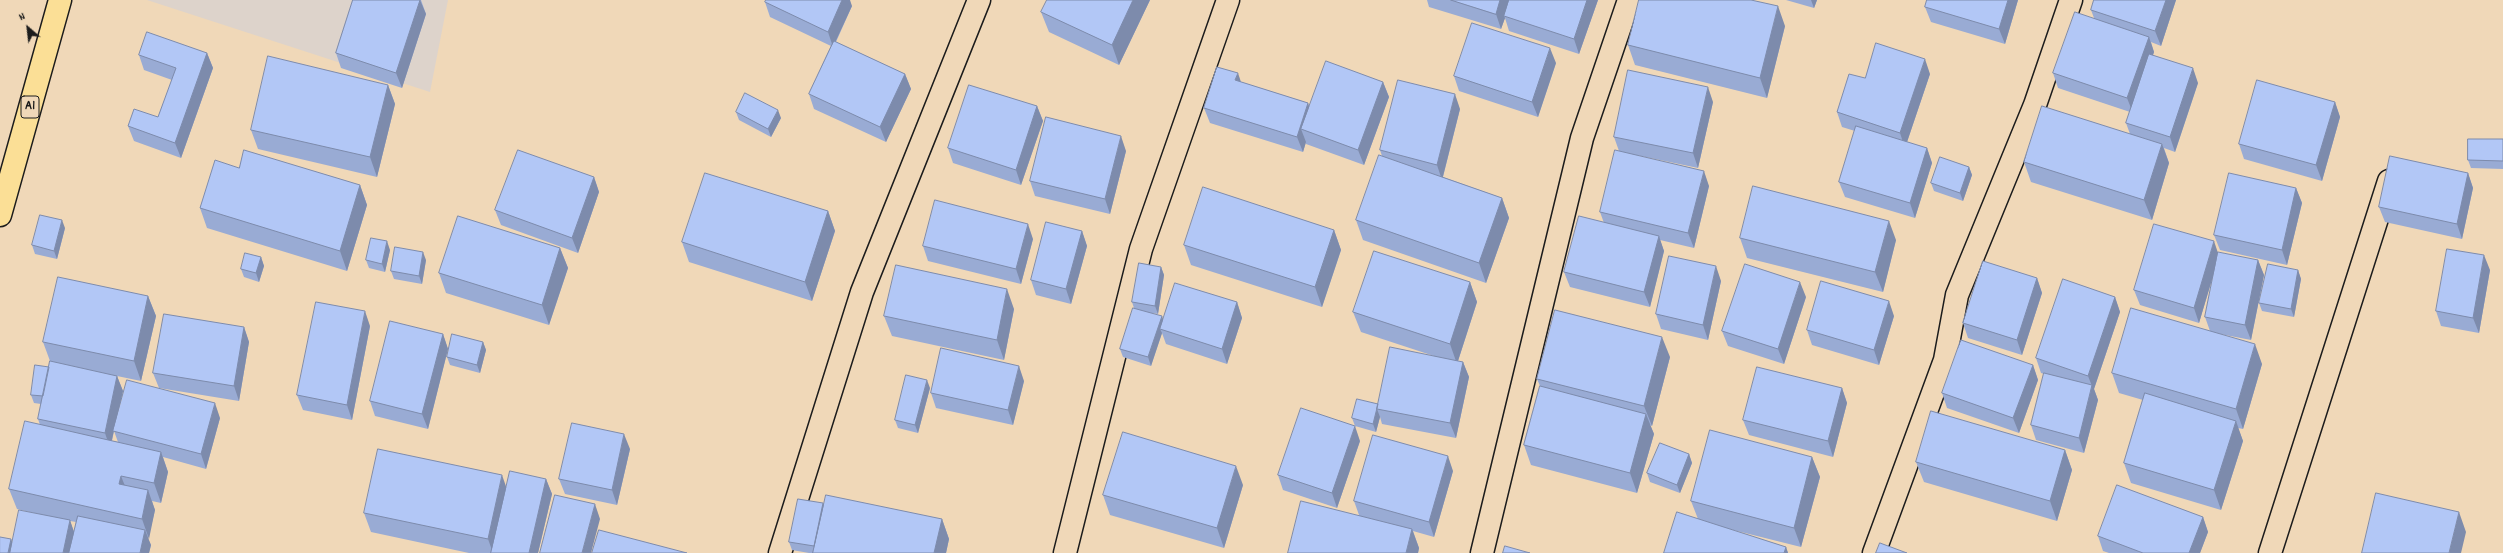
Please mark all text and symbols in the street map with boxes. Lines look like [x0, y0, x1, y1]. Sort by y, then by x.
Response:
north arrow [8, 8, 48, 48]
text: N [16, 9, 29, 26]
road number: A1 [21, 96, 39, 118]

